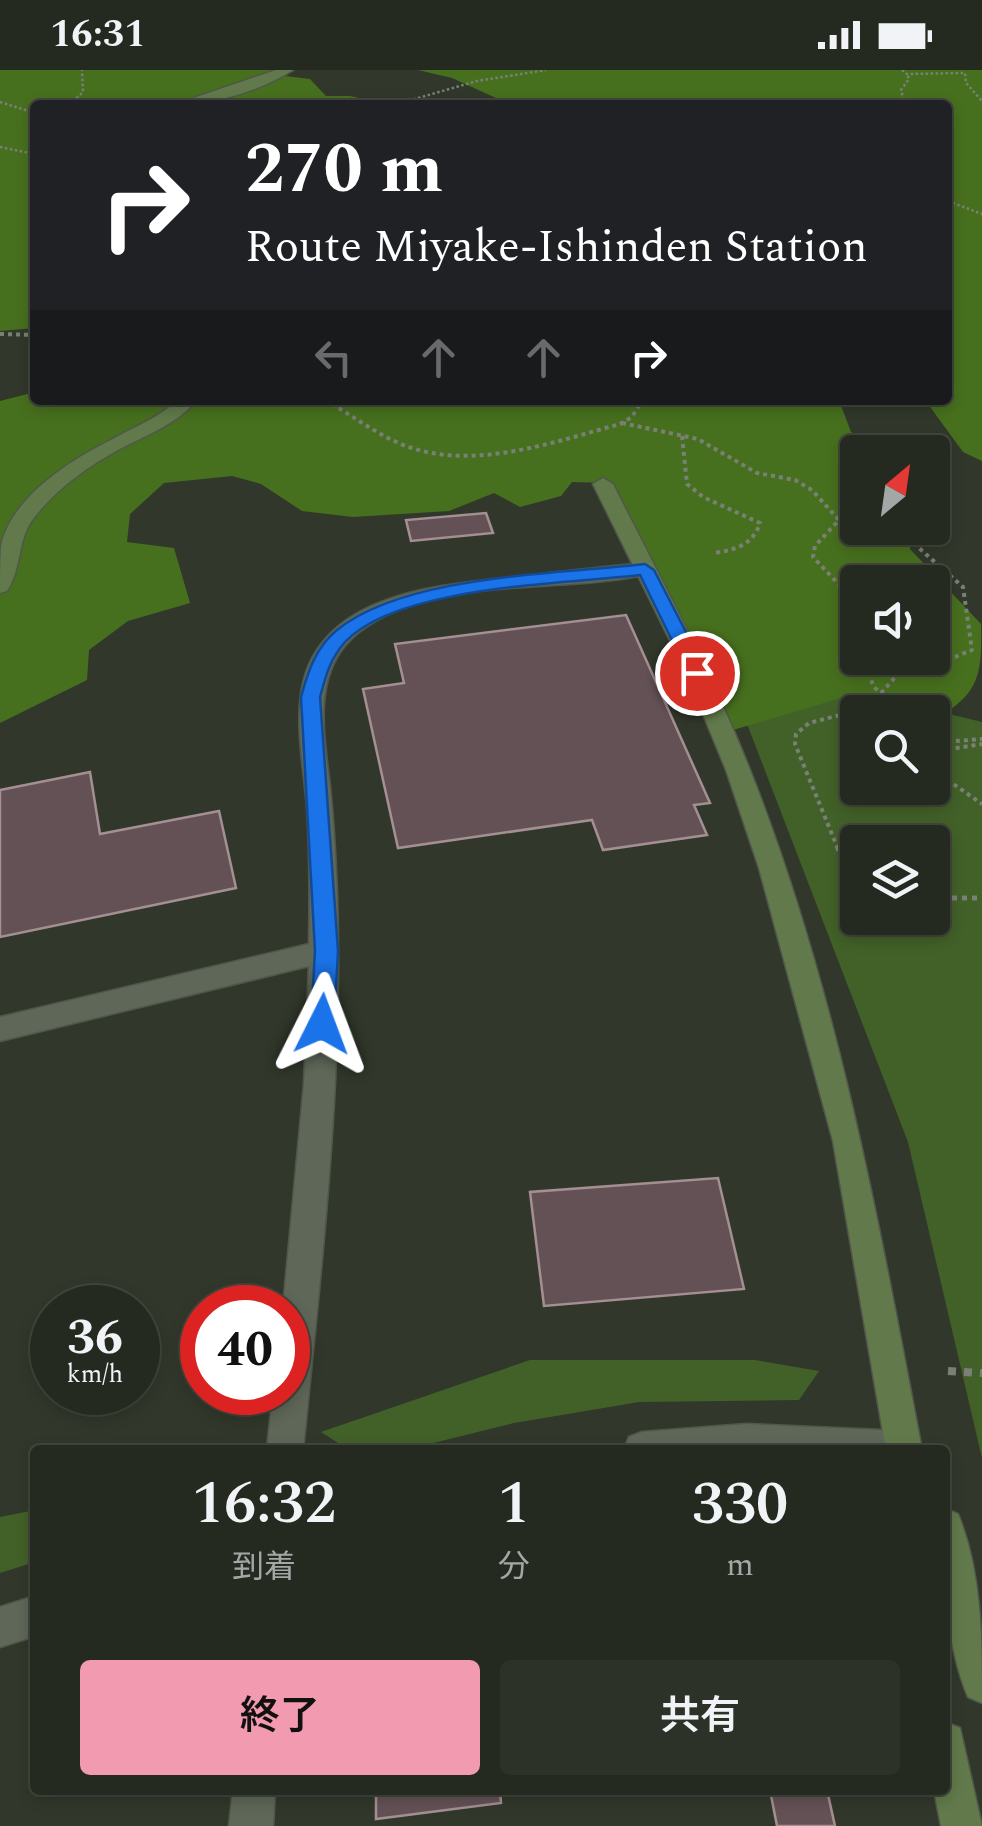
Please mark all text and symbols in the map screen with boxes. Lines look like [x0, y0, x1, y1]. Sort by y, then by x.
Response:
text: 16:31 [50, 6, 145, 64]
text: 270 m [245, 117, 443, 223]
icon: right [80, 140, 210, 270]
text: Route Miyake-Ishinden Station [245, 213, 868, 282]
icon: left [306, 330, 361, 385]
icon: ahead [411, 330, 466, 385]
icon: ahead [516, 330, 571, 385]
icon: right [621, 330, 676, 385]
north arrow [840, 435, 950, 545]
map controls [840, 435, 950, 935]
button: sound [840, 565, 950, 675]
pin [655, 631, 740, 716]
icon: arrive [670, 646, 725, 701]
button: search [840, 695, 950, 805]
button: layers [840, 825, 950, 935]
position arrow [270, 972, 374, 1076]
speed limit sign: 40 [180, 1285, 310, 1415]
text: 36 [67, 1300, 123, 1376]
text: km/h [67, 1356, 123, 1394]
text: 16:32 [192, 1458, 336, 1550]
text: 1 [498, 1458, 530, 1550]
text: 330 [692, 1459, 788, 1551]
text: m [726, 1541, 754, 1590]
text: 到着 [232, 1543, 296, 1592]
text: 分 [498, 1543, 530, 1592]
button: 終了 [80, 1660, 480, 1775]
button: 共有 [500, 1660, 900, 1775]

